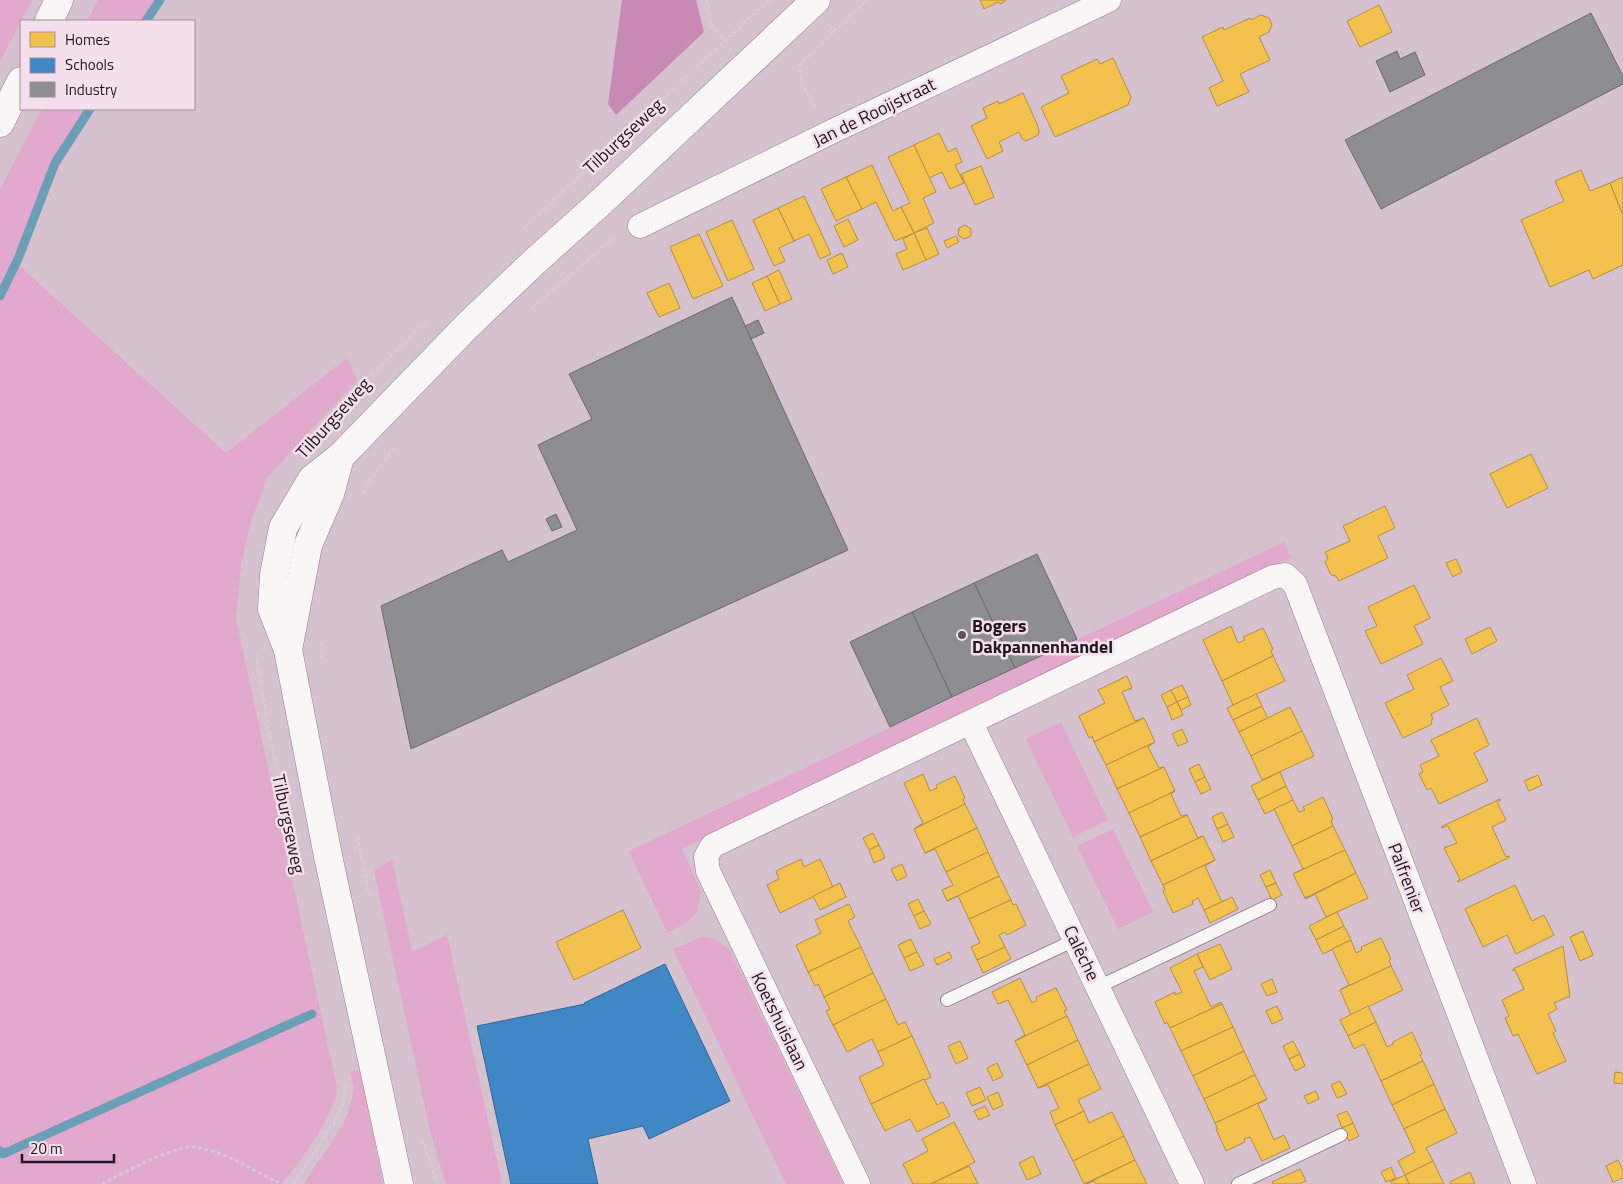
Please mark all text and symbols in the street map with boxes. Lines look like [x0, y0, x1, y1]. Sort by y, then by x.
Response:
legend [20, 20, 195, 110]
text: Homes [65, 28, 110, 51]
text: Schools [65, 53, 114, 76]
street label: Jan de Rooijstraat [808, 70, 941, 153]
text: Industry [65, 78, 117, 101]
street label: Tilburgseweg [577, 92, 669, 180]
street label: Tilburgseweg [289, 371, 377, 465]
place label: Bogers Dakpannenhandel [972, 612, 1113, 660]
marker: Bogers Dakpannenhandel [956, 629, 968, 641]
street label: Tilburgseweg [265, 772, 313, 876]
street label: Palfrenier [1381, 839, 1433, 917]
street label: Calèche [1057, 921, 1107, 985]
street label: Koetshuislaan [744, 967, 816, 1075]
scale bar [22, 1132, 115, 1164]
text: 20 m [30, 1137, 63, 1160]

